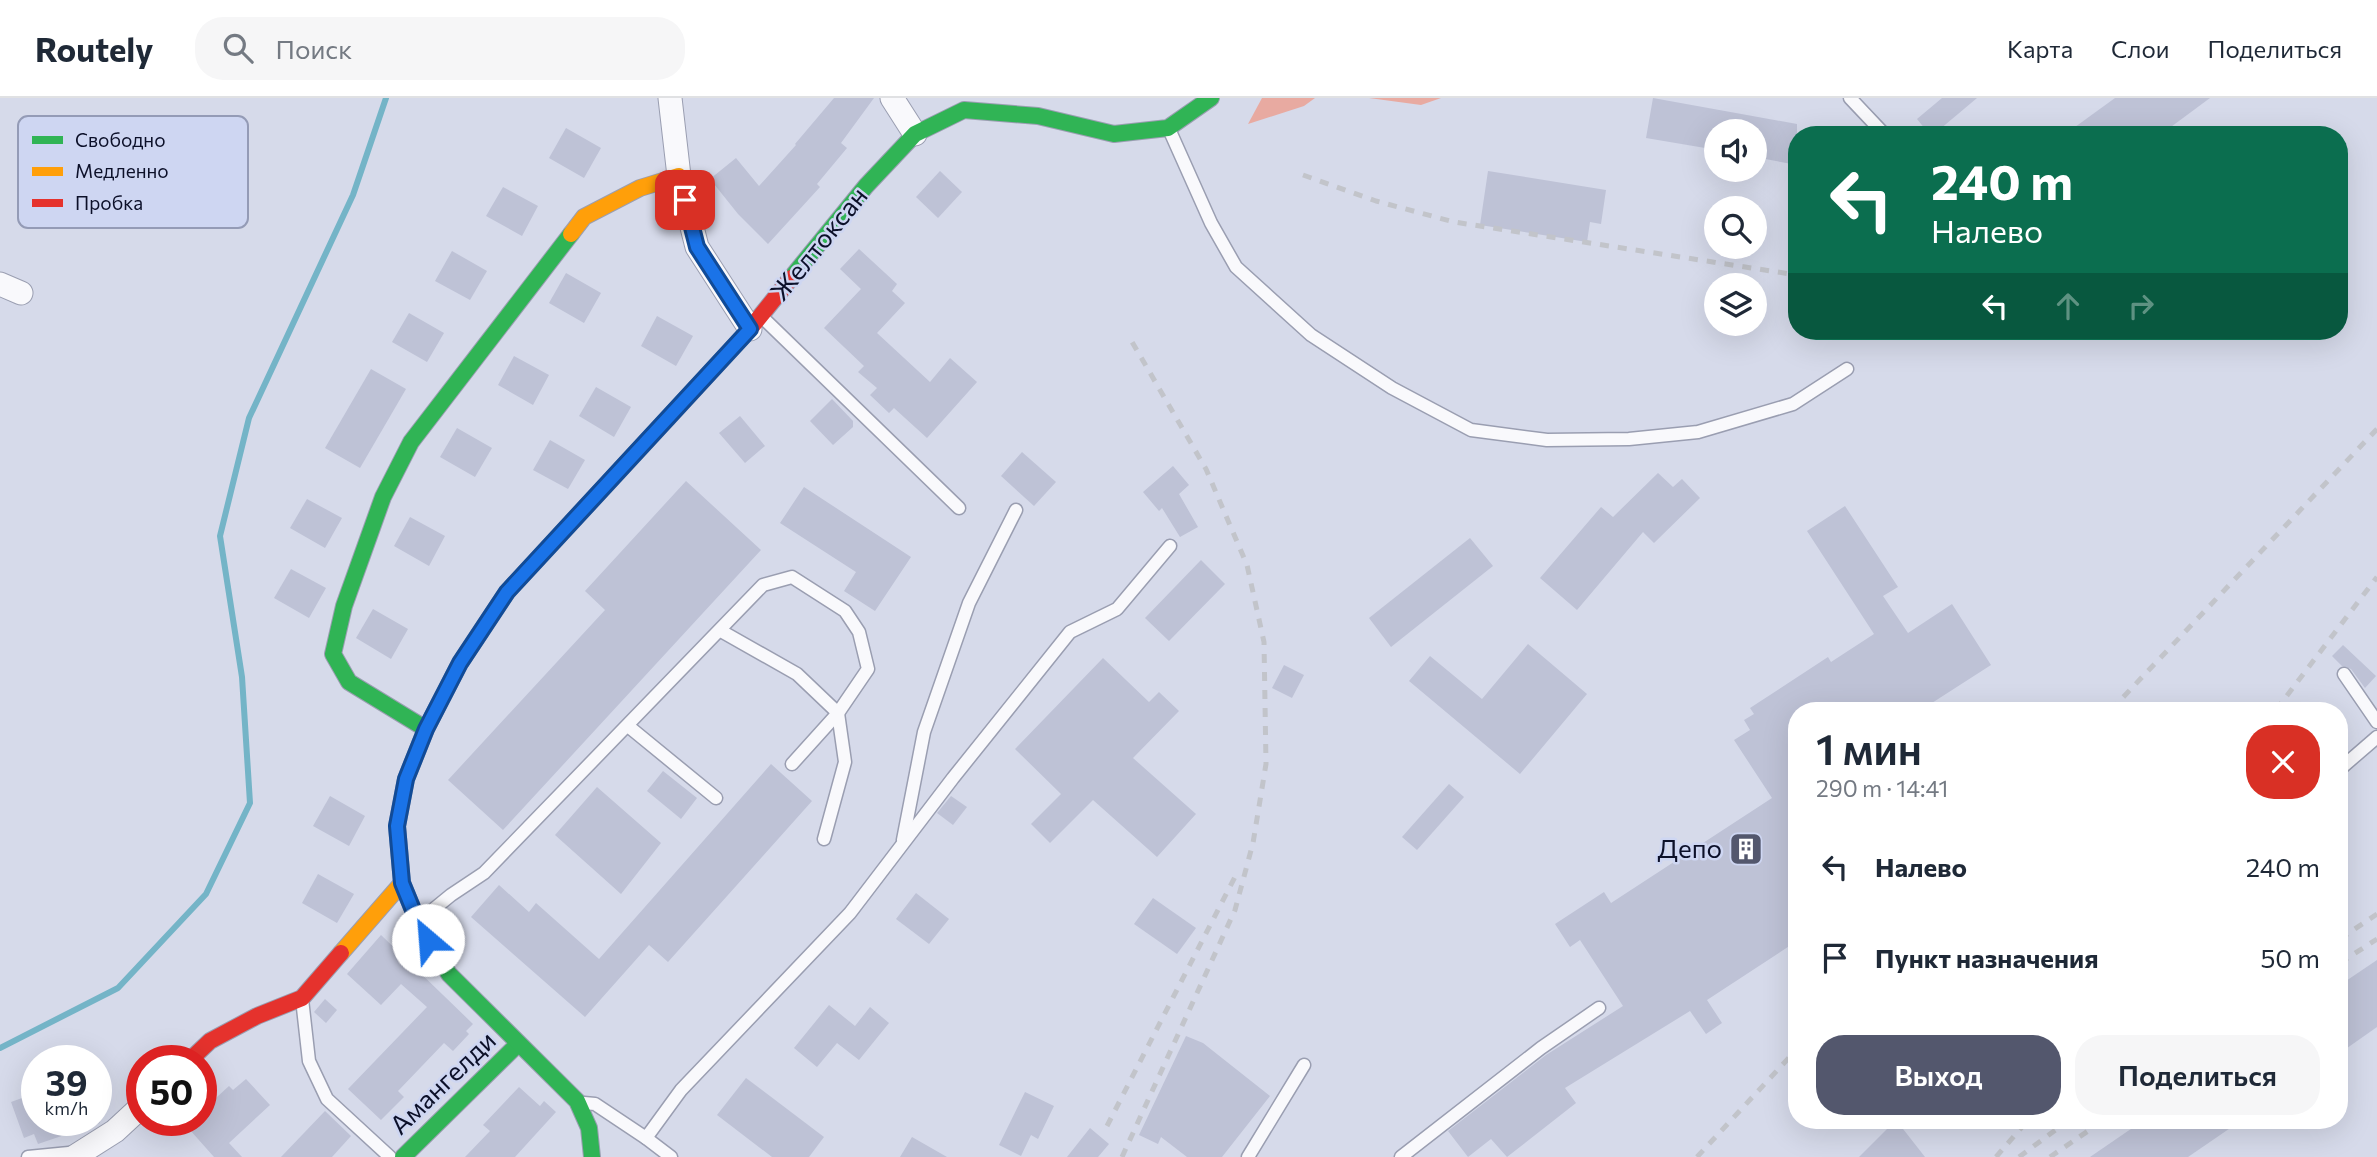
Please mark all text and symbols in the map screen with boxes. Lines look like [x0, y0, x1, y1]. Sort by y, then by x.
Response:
search box [195, 17, 685, 80]
text: Routely [35, 28, 153, 69]
icon: search [219, 29, 257, 67]
text: Поиск [275, 33, 352, 64]
text: Карта [2007, 34, 2073, 63]
text: Слои [2111, 34, 2169, 63]
text: Поделиться [2207, 34, 2342, 63]
legend [18, 116, 248, 228]
map controls [1704, 119, 1767, 336]
button: sound [1704, 119, 1767, 182]
text: Свободно [75, 128, 165, 151]
text: 240 m [1931, 150, 2073, 210]
icon: left [1816, 154, 1907, 245]
text: Медленно [75, 159, 169, 182]
pin [655, 170, 715, 230]
street label: Желтоксан [763, 180, 873, 306]
icon: arrive [666, 181, 704, 219]
text: Пробка [75, 191, 143, 214]
button: search [1704, 196, 1767, 259]
text: Налево [1931, 210, 2043, 250]
button: layers [1704, 273, 1767, 336]
icon: left [1976, 287, 2014, 325]
icon: ahead [2049, 287, 2087, 325]
icon: right [2122, 287, 2160, 325]
text: 1 мин [1816, 722, 1922, 774]
button: close [2246, 725, 2320, 799]
text: 290 m · 14:41 [1816, 774, 1948, 802]
building icon: Депо [1727, 830, 1765, 868]
place label: Депо [1658, 832, 1722, 863]
icon: left [1816, 848, 1854, 886]
text: Налево [1875, 851, 1967, 882]
text: 240 m [2246, 851, 2320, 882]
position arrow [391, 903, 465, 977]
icon: arrive [1816, 939, 1854, 977]
text: Пункт назначения [1875, 942, 2099, 973]
text: 50 m [2260, 942, 2320, 973]
street label: Амангелди [383, 1024, 501, 1140]
button: Выход [1816, 1035, 2061, 1115]
button: Поделиться [2075, 1035, 2320, 1115]
speed limit sign: 50 [126, 1045, 217, 1136]
text: 39 [46, 1060, 87, 1103]
text: km/h [45, 1097, 88, 1119]

